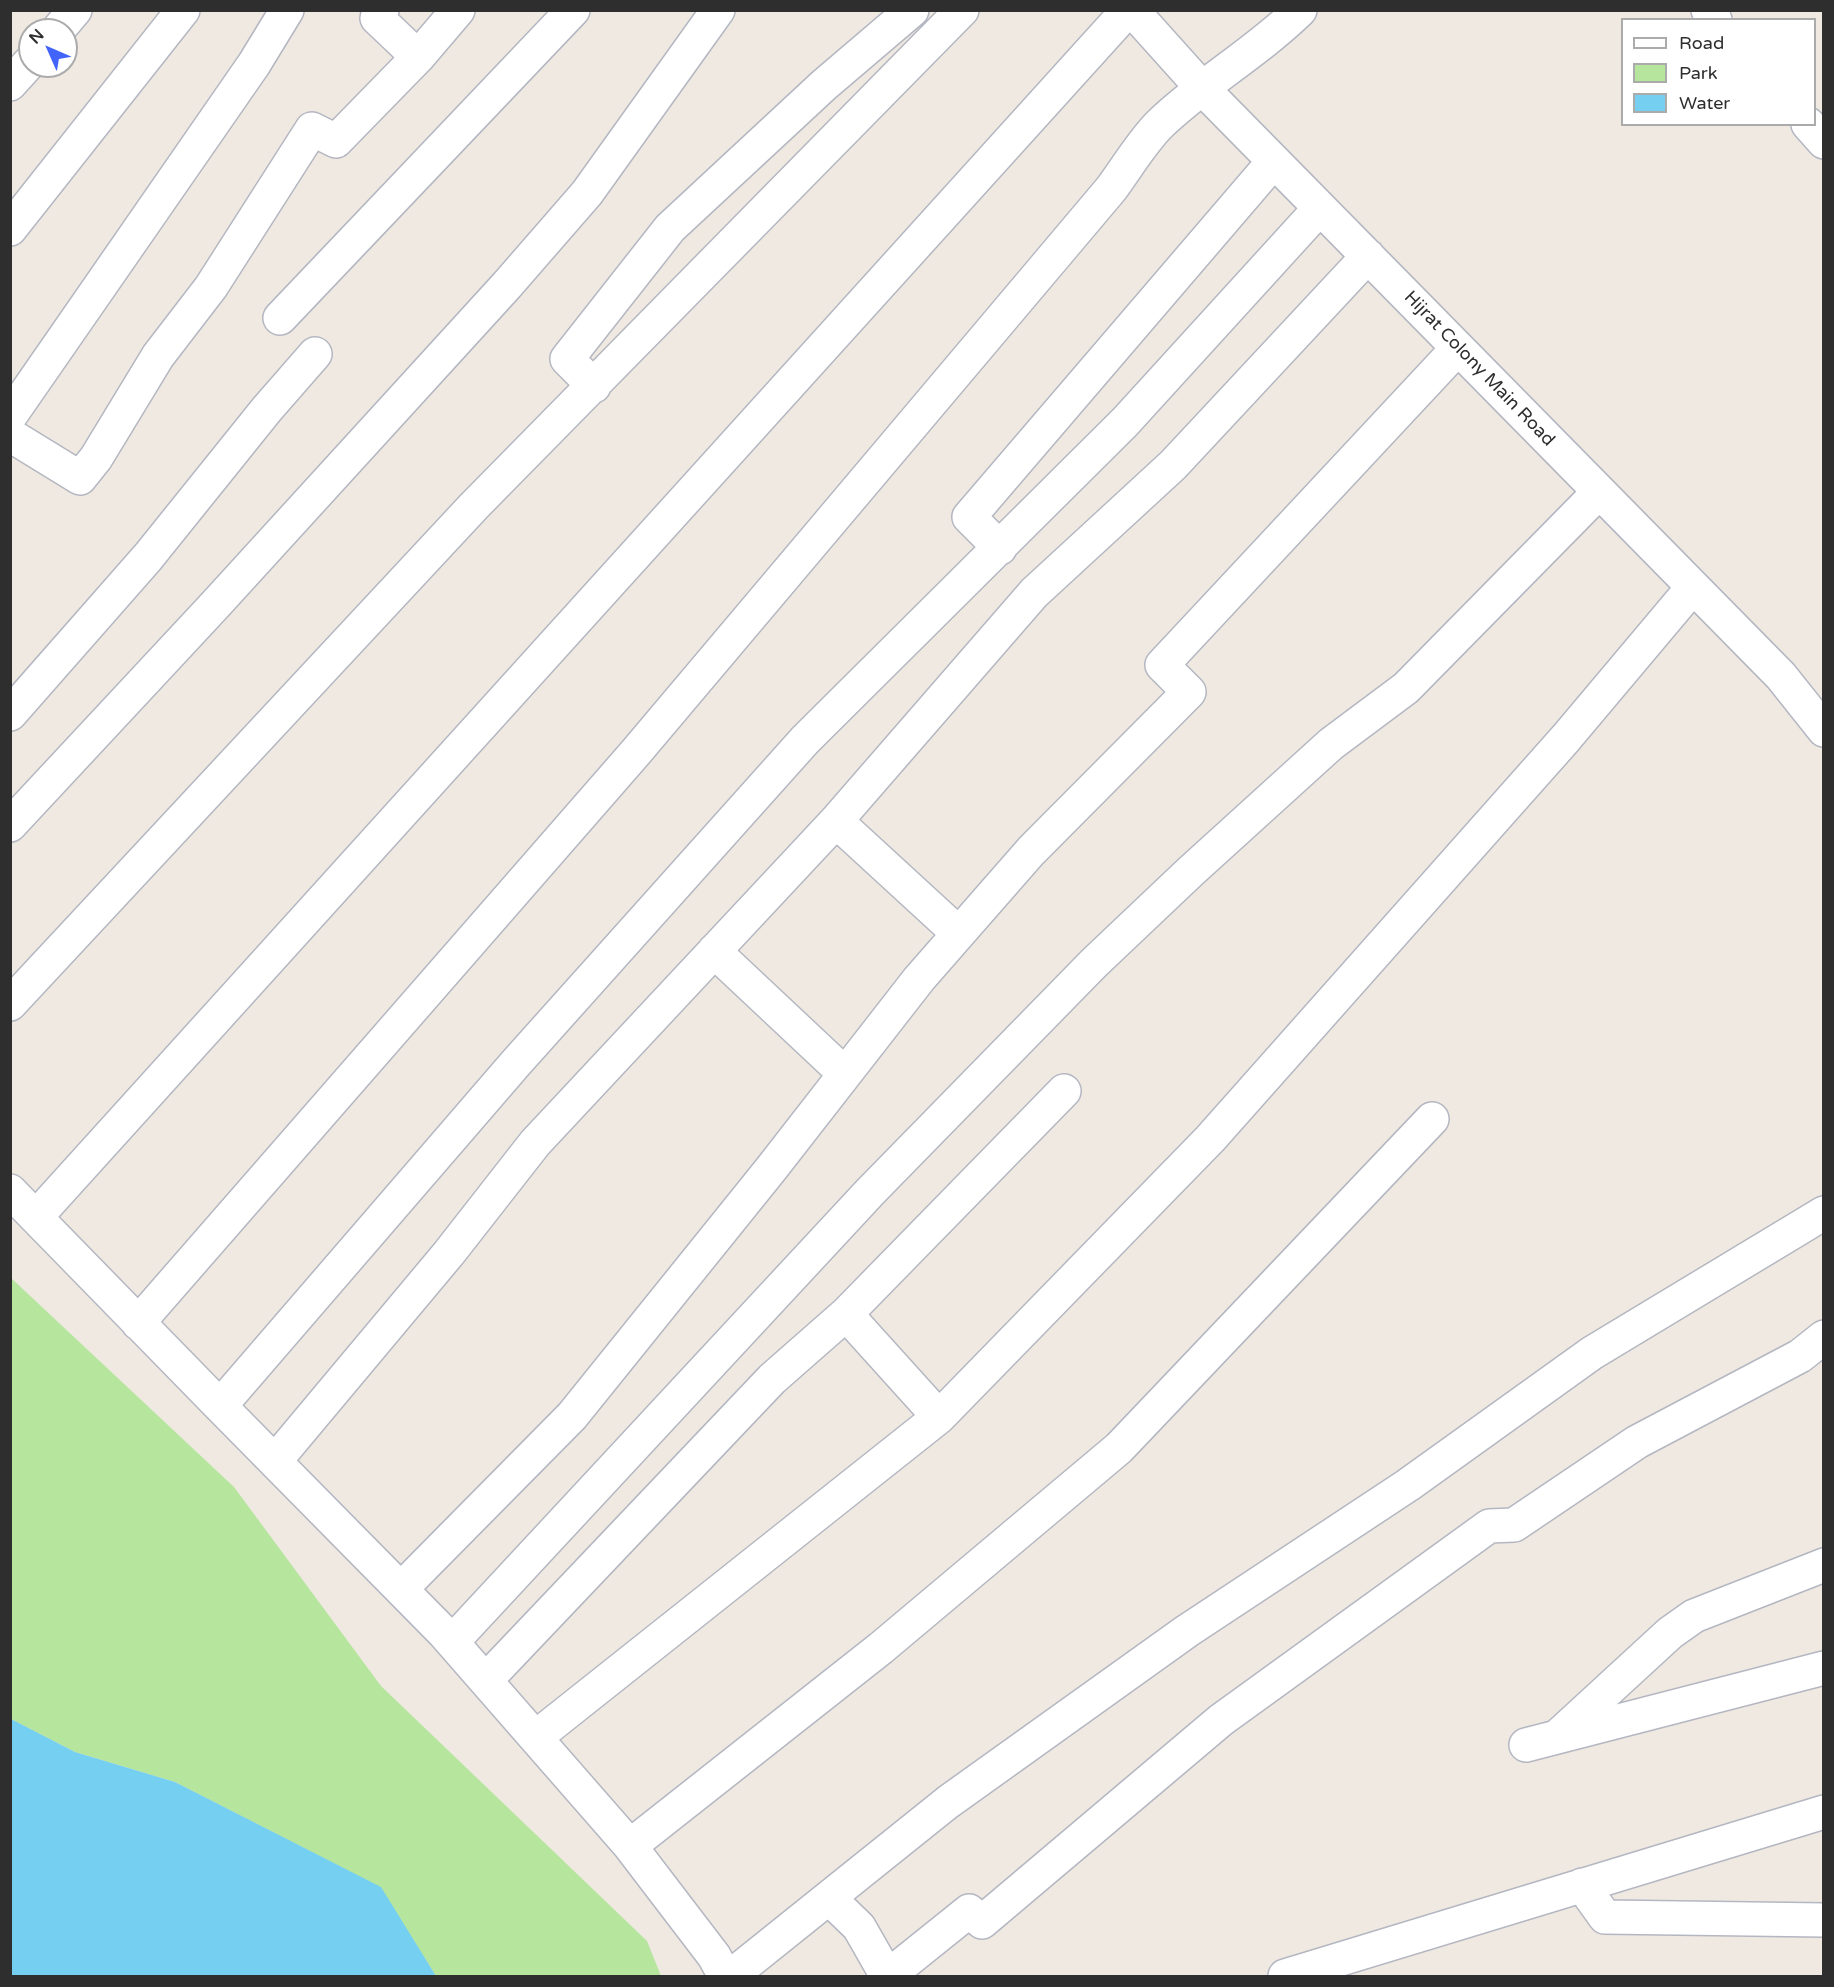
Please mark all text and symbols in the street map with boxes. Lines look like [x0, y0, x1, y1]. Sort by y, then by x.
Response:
north arrow [18, 18, 78, 78]
legend [1621, 18, 1816, 126]
text: N [25, 25, 48, 48]
text: Road [1679, 32, 1724, 54]
text: Park [1679, 62, 1717, 84]
text: Water [1679, 92, 1730, 114]
street label: Hijrat Colony Main Road [1399, 287, 1559, 451]

